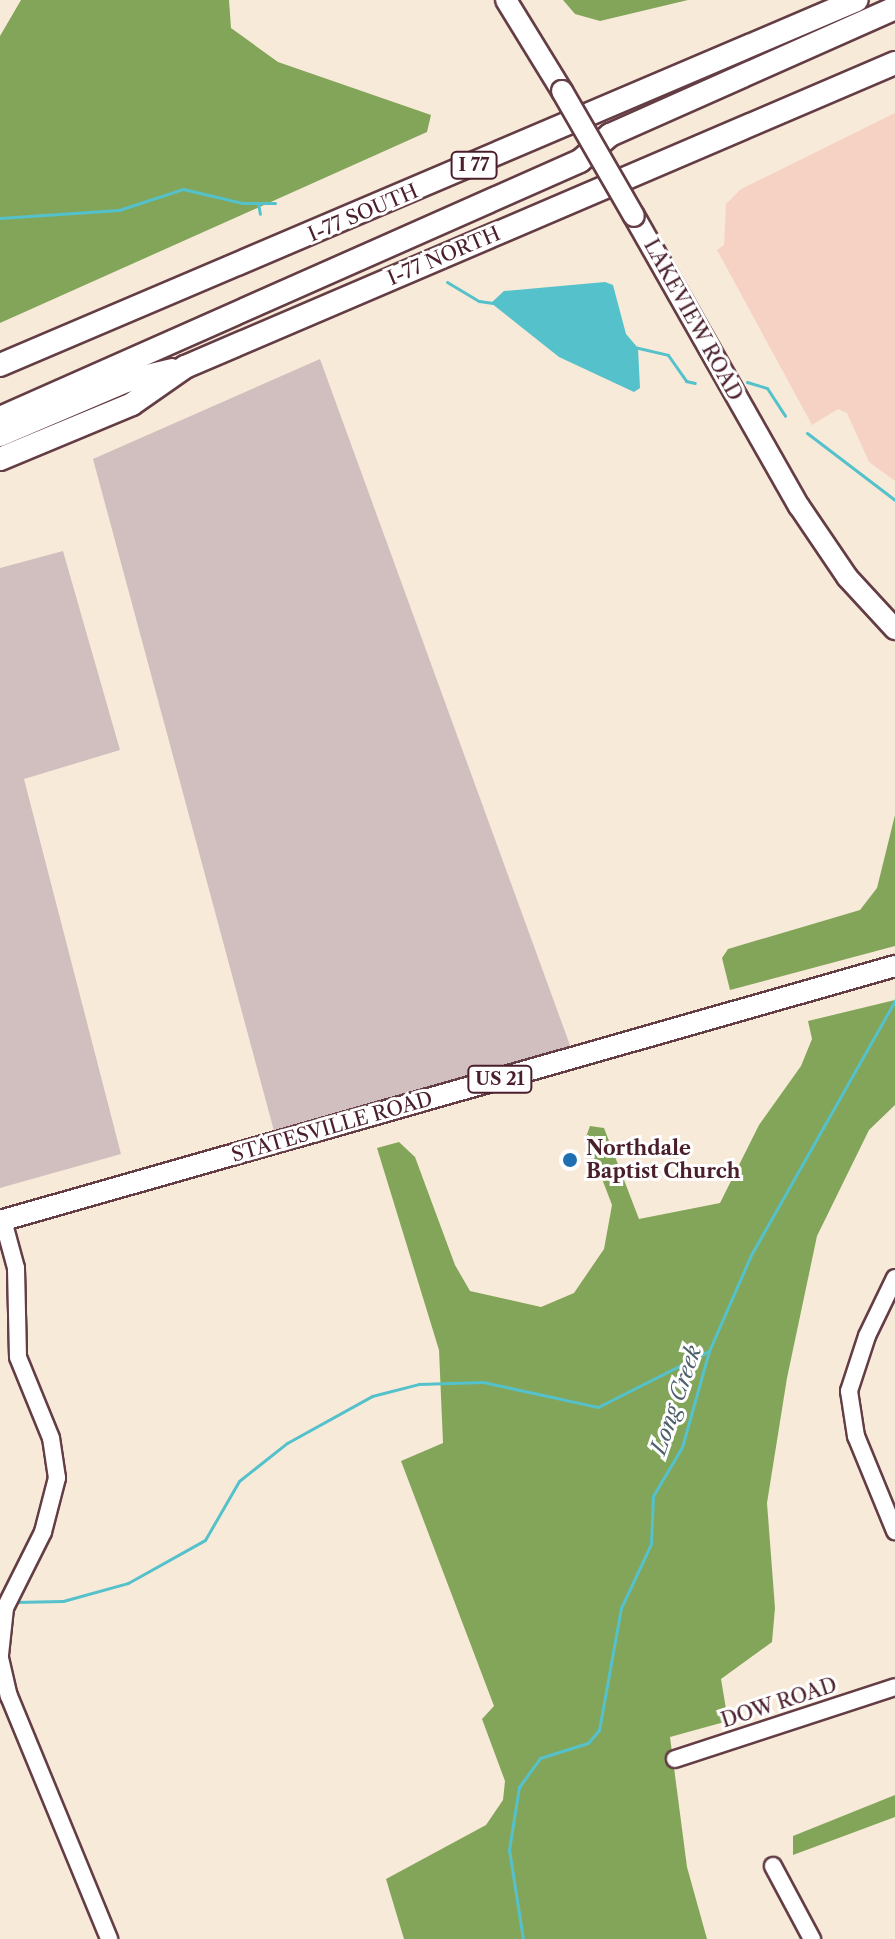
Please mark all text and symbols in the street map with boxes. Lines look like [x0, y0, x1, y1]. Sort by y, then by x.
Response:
road number: I 77 [450, 151, 498, 179]
street label: I-77 SOUTH [304, 179, 422, 247]
street label: I-77 NORTH [384, 221, 504, 291]
street label: LAKEVIEW ROAD [638, 235, 748, 405]
road number: US 21 [466, 1065, 534, 1093]
street label: STATESVILLE ROAD [229, 1087, 435, 1167]
place label: Northdale Baptist Church [586, 1136, 740, 1183]
marker: Northdale Baptist Church [561, 1151, 579, 1169]
water label: Long Creek [645, 1342, 707, 1458]
street label: DOW ROAD [718, 1673, 840, 1733]

